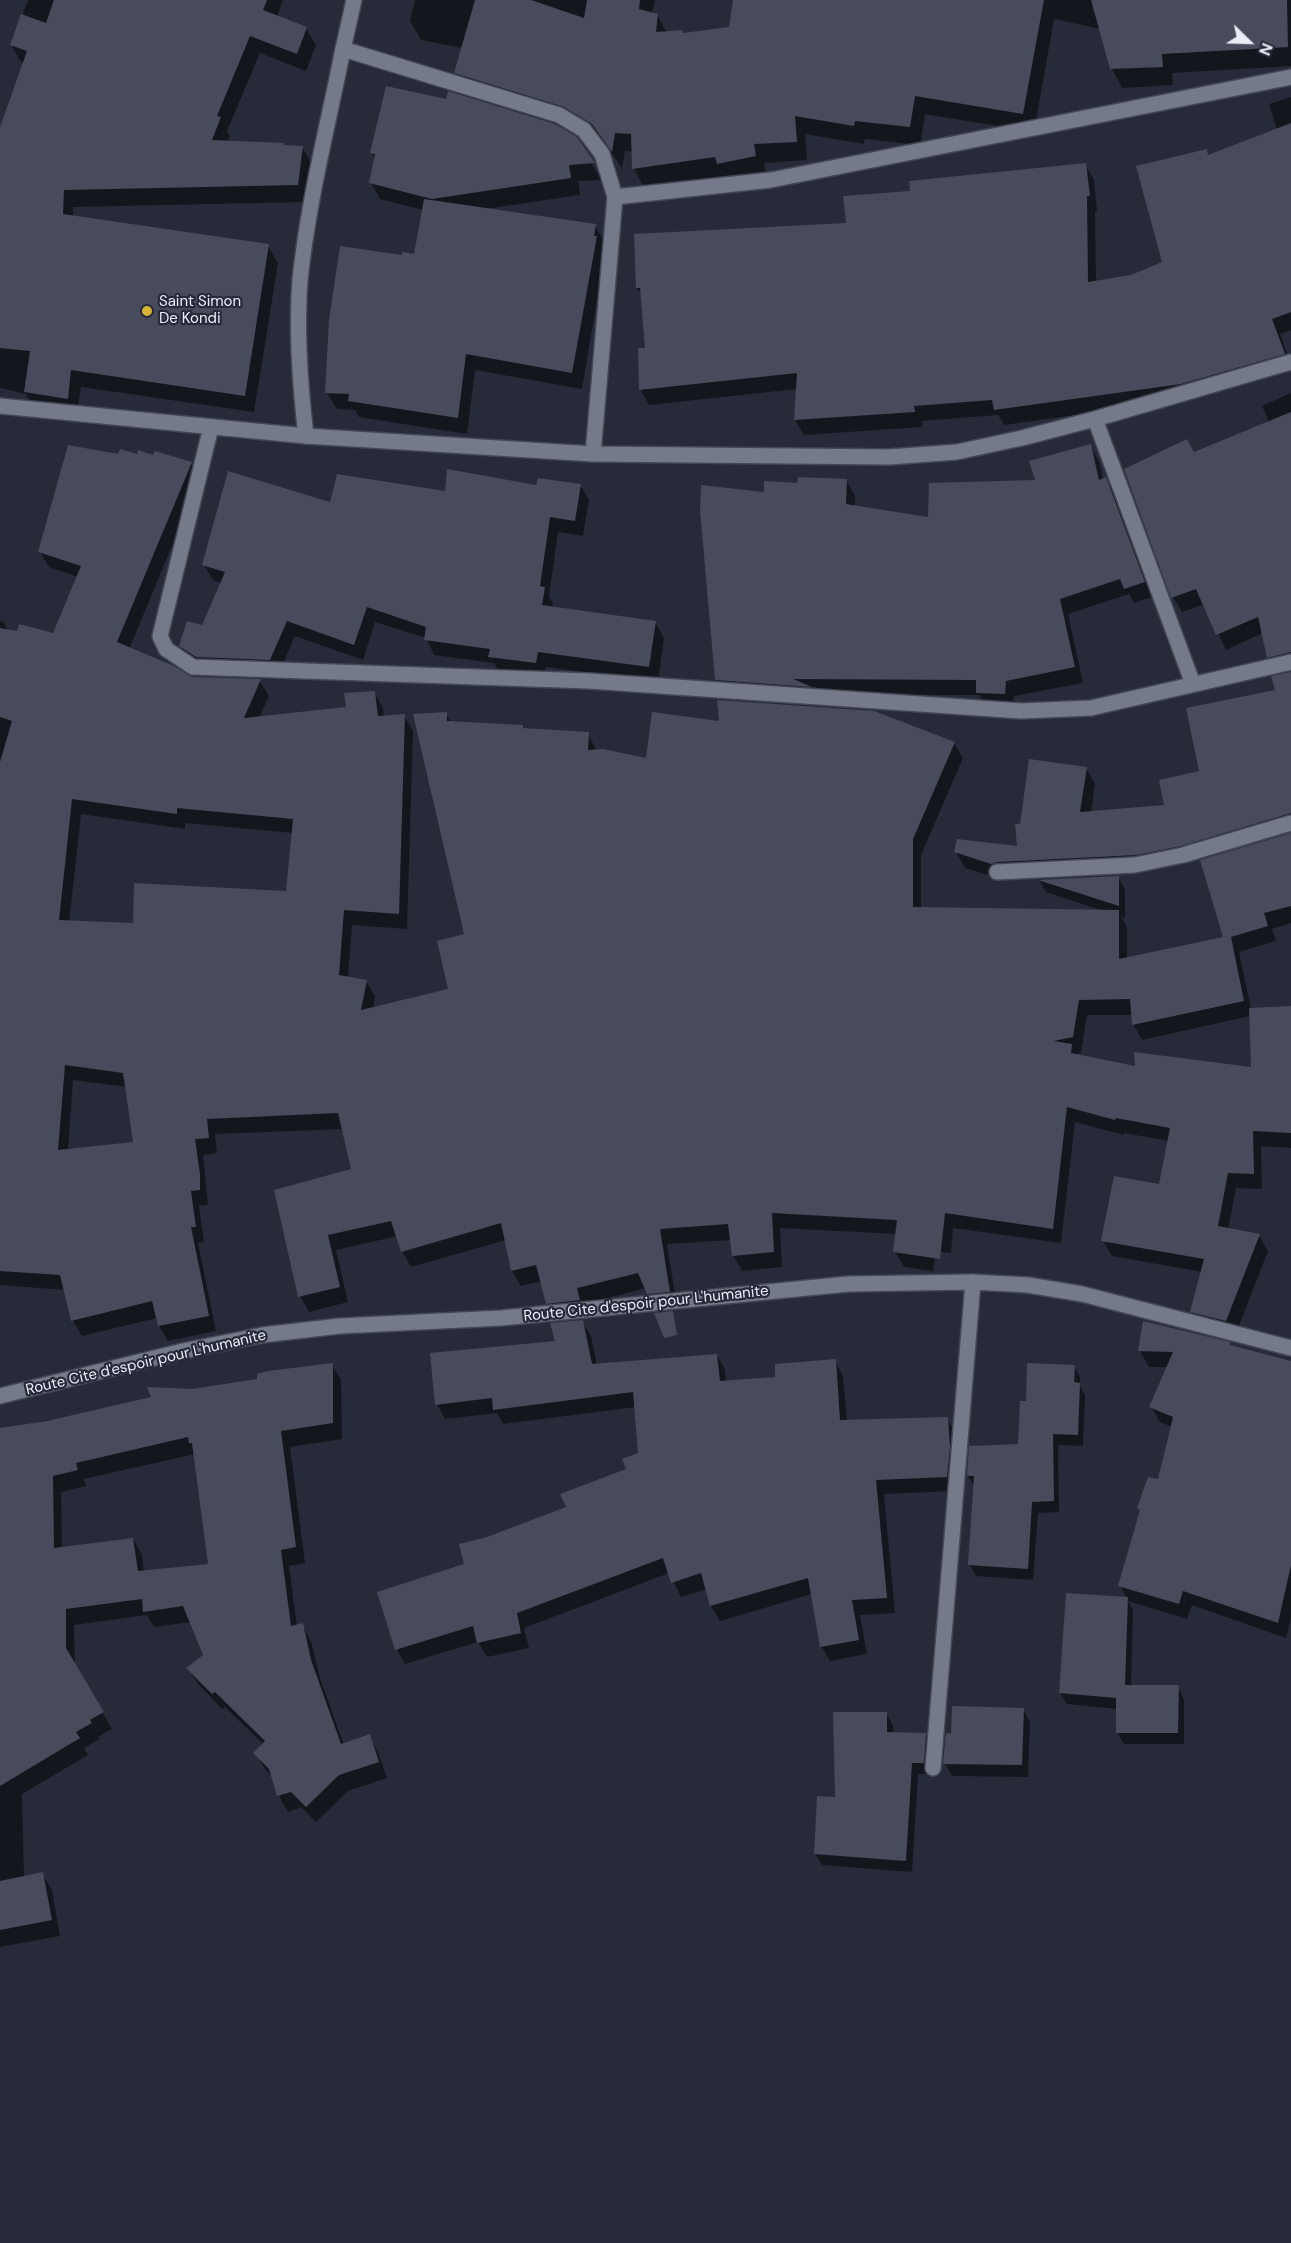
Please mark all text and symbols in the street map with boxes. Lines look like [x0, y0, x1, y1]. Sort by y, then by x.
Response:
north arrow [1219, 12, 1279, 72]
text: N [1254, 40, 1278, 59]
place label: Saint Simon De Kondi [159, 293, 241, 328]
marker: Saint Simon De Kondi [140, 304, 154, 318]
street label: Route Cite d'espoir pour L'humanite [523, 1282, 769, 1326]
street label: Route Cite d'espoir pour L'humanite [24, 1327, 268, 1399]

